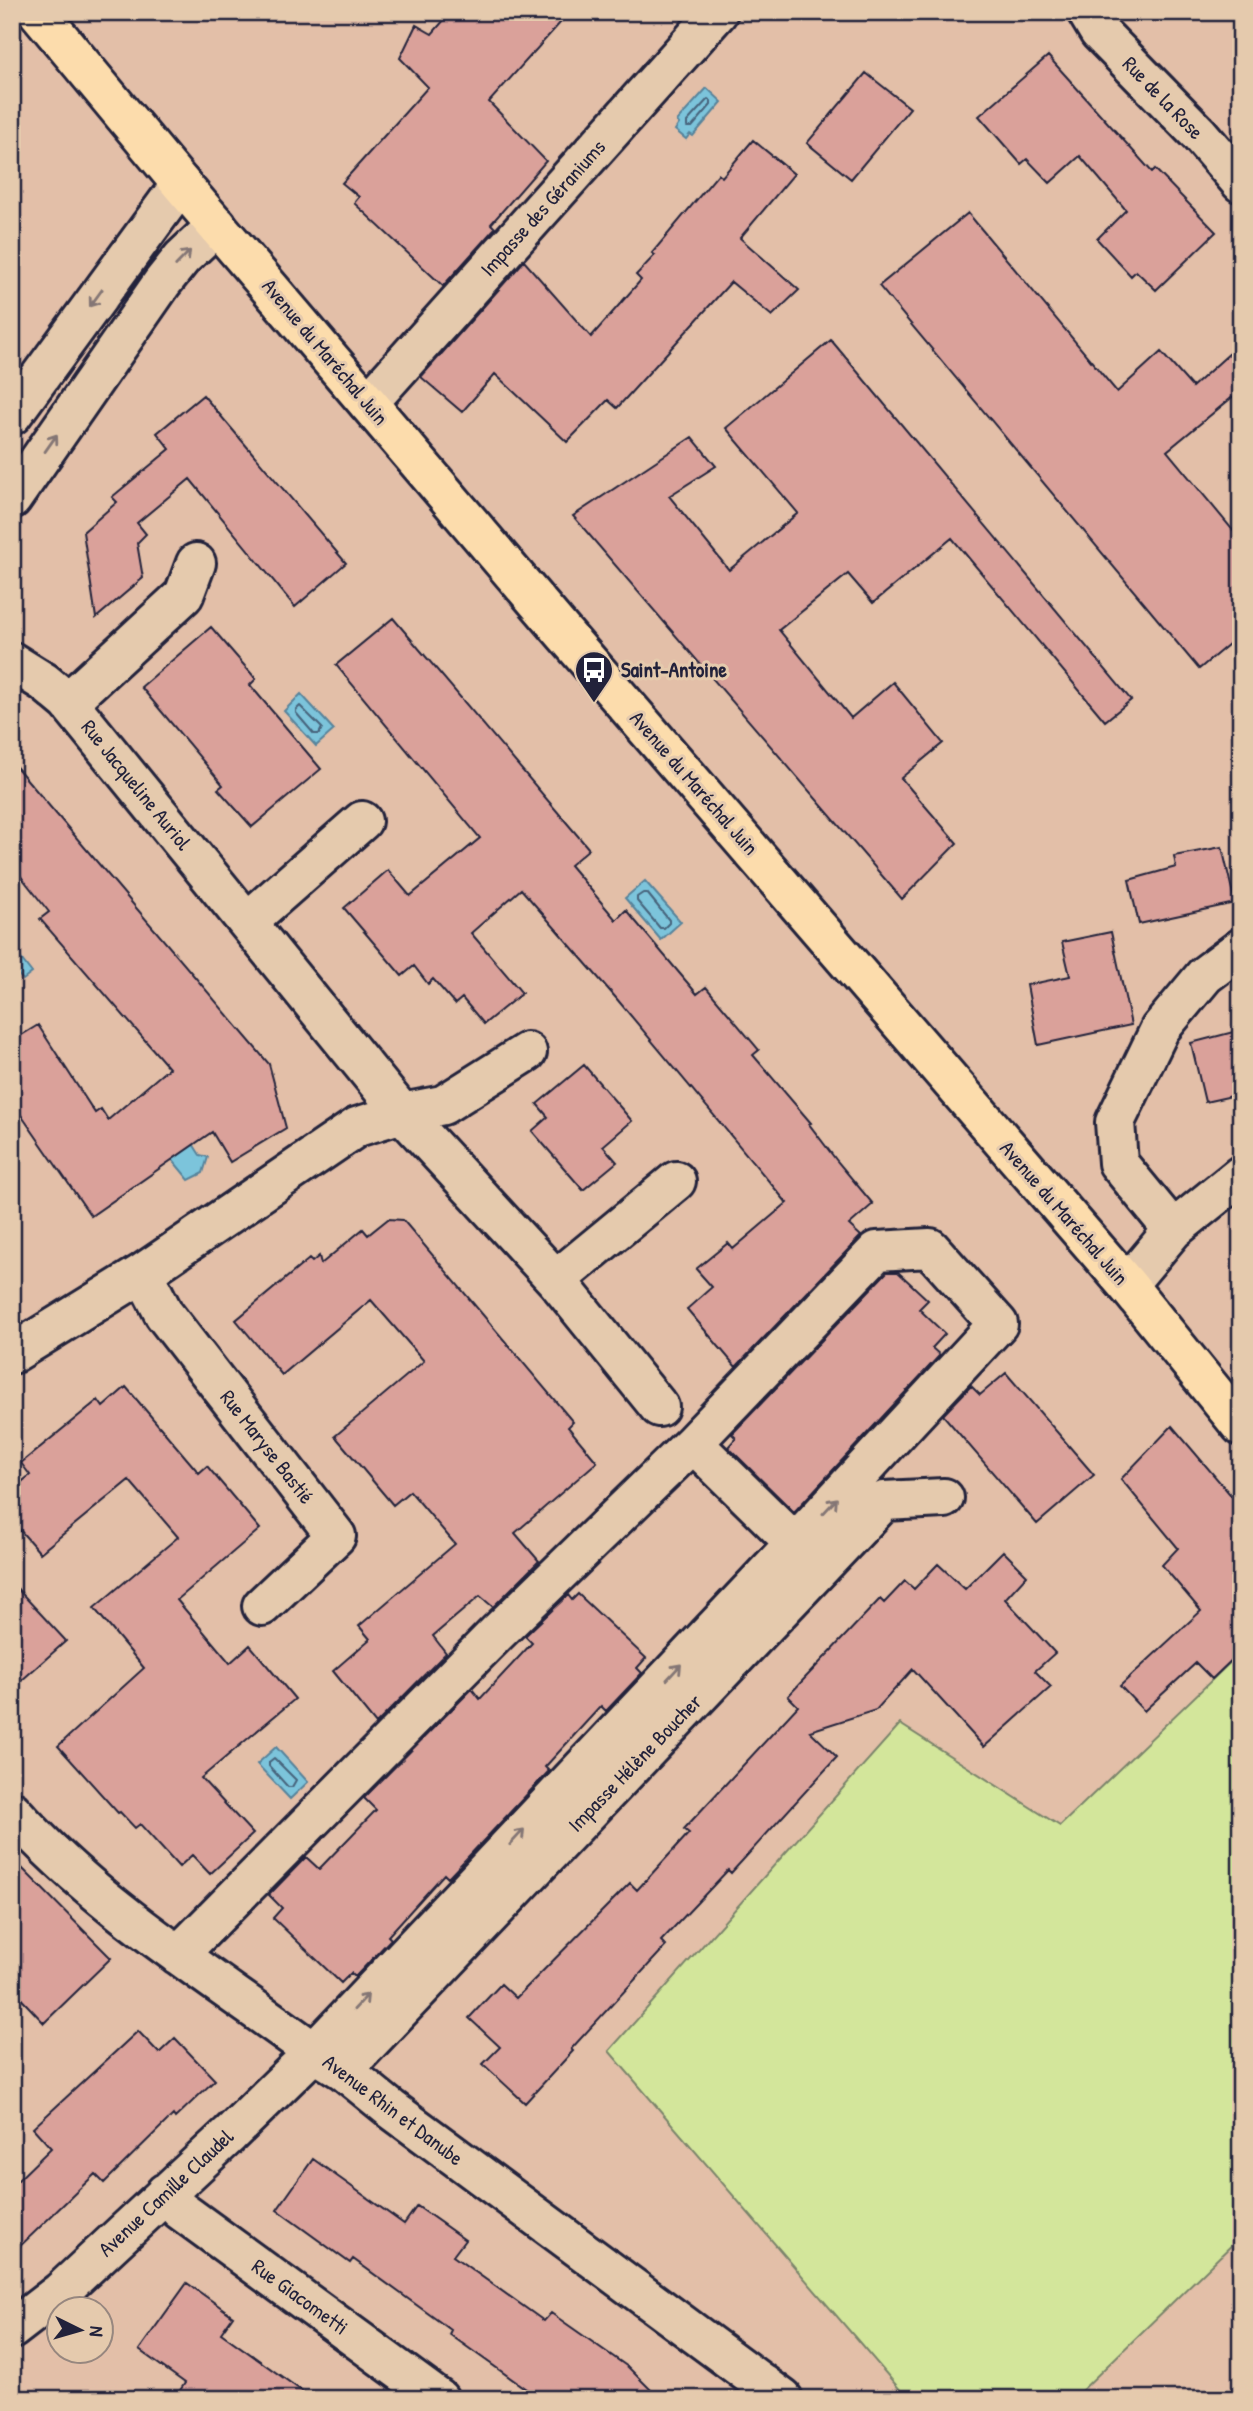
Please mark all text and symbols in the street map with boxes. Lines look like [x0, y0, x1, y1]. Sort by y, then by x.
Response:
street label: Rue de la Rose [1116, 50, 1210, 146]
street label: Impasse des Géraniums [473, 133, 612, 282]
one-way arrow [175, 250, 192, 267]
street label: Avenue du Maréchal Juin [256, 272, 395, 431]
one-way arrow [89, 288, 103, 307]
one-way arrow [44, 434, 58, 453]
bus stop icon: Saint-Antoine [573, 649, 615, 704]
place label: Saint-Antoine [621, 655, 727, 684]
street label: Avenue du Maréchal Juin [624, 704, 765, 861]
street label: Rue Jacqueline Auriol [75, 713, 198, 856]
street label: Avenue du Maréchal Juin [994, 1134, 1135, 1291]
street label: Rue Maryse Bastié [214, 1384, 321, 1510]
one-way arrow [821, 1498, 838, 1515]
one-way arrow [665, 1664, 682, 1681]
street label: Impasse Hélène Boucher [561, 1687, 708, 1838]
one-way arrow [509, 1829, 526, 1846]
one-way arrow [352, 1994, 369, 2011]
street label: Avenue Rhin et Danube [317, 2047, 470, 2172]
street label: Avenue Camille Claudel [92, 2122, 240, 2263]
street label: Rue Giacometti [246, 2252, 354, 2341]
north arrow [46, 2296, 116, 2366]
text: N [84, 2325, 110, 2338]

